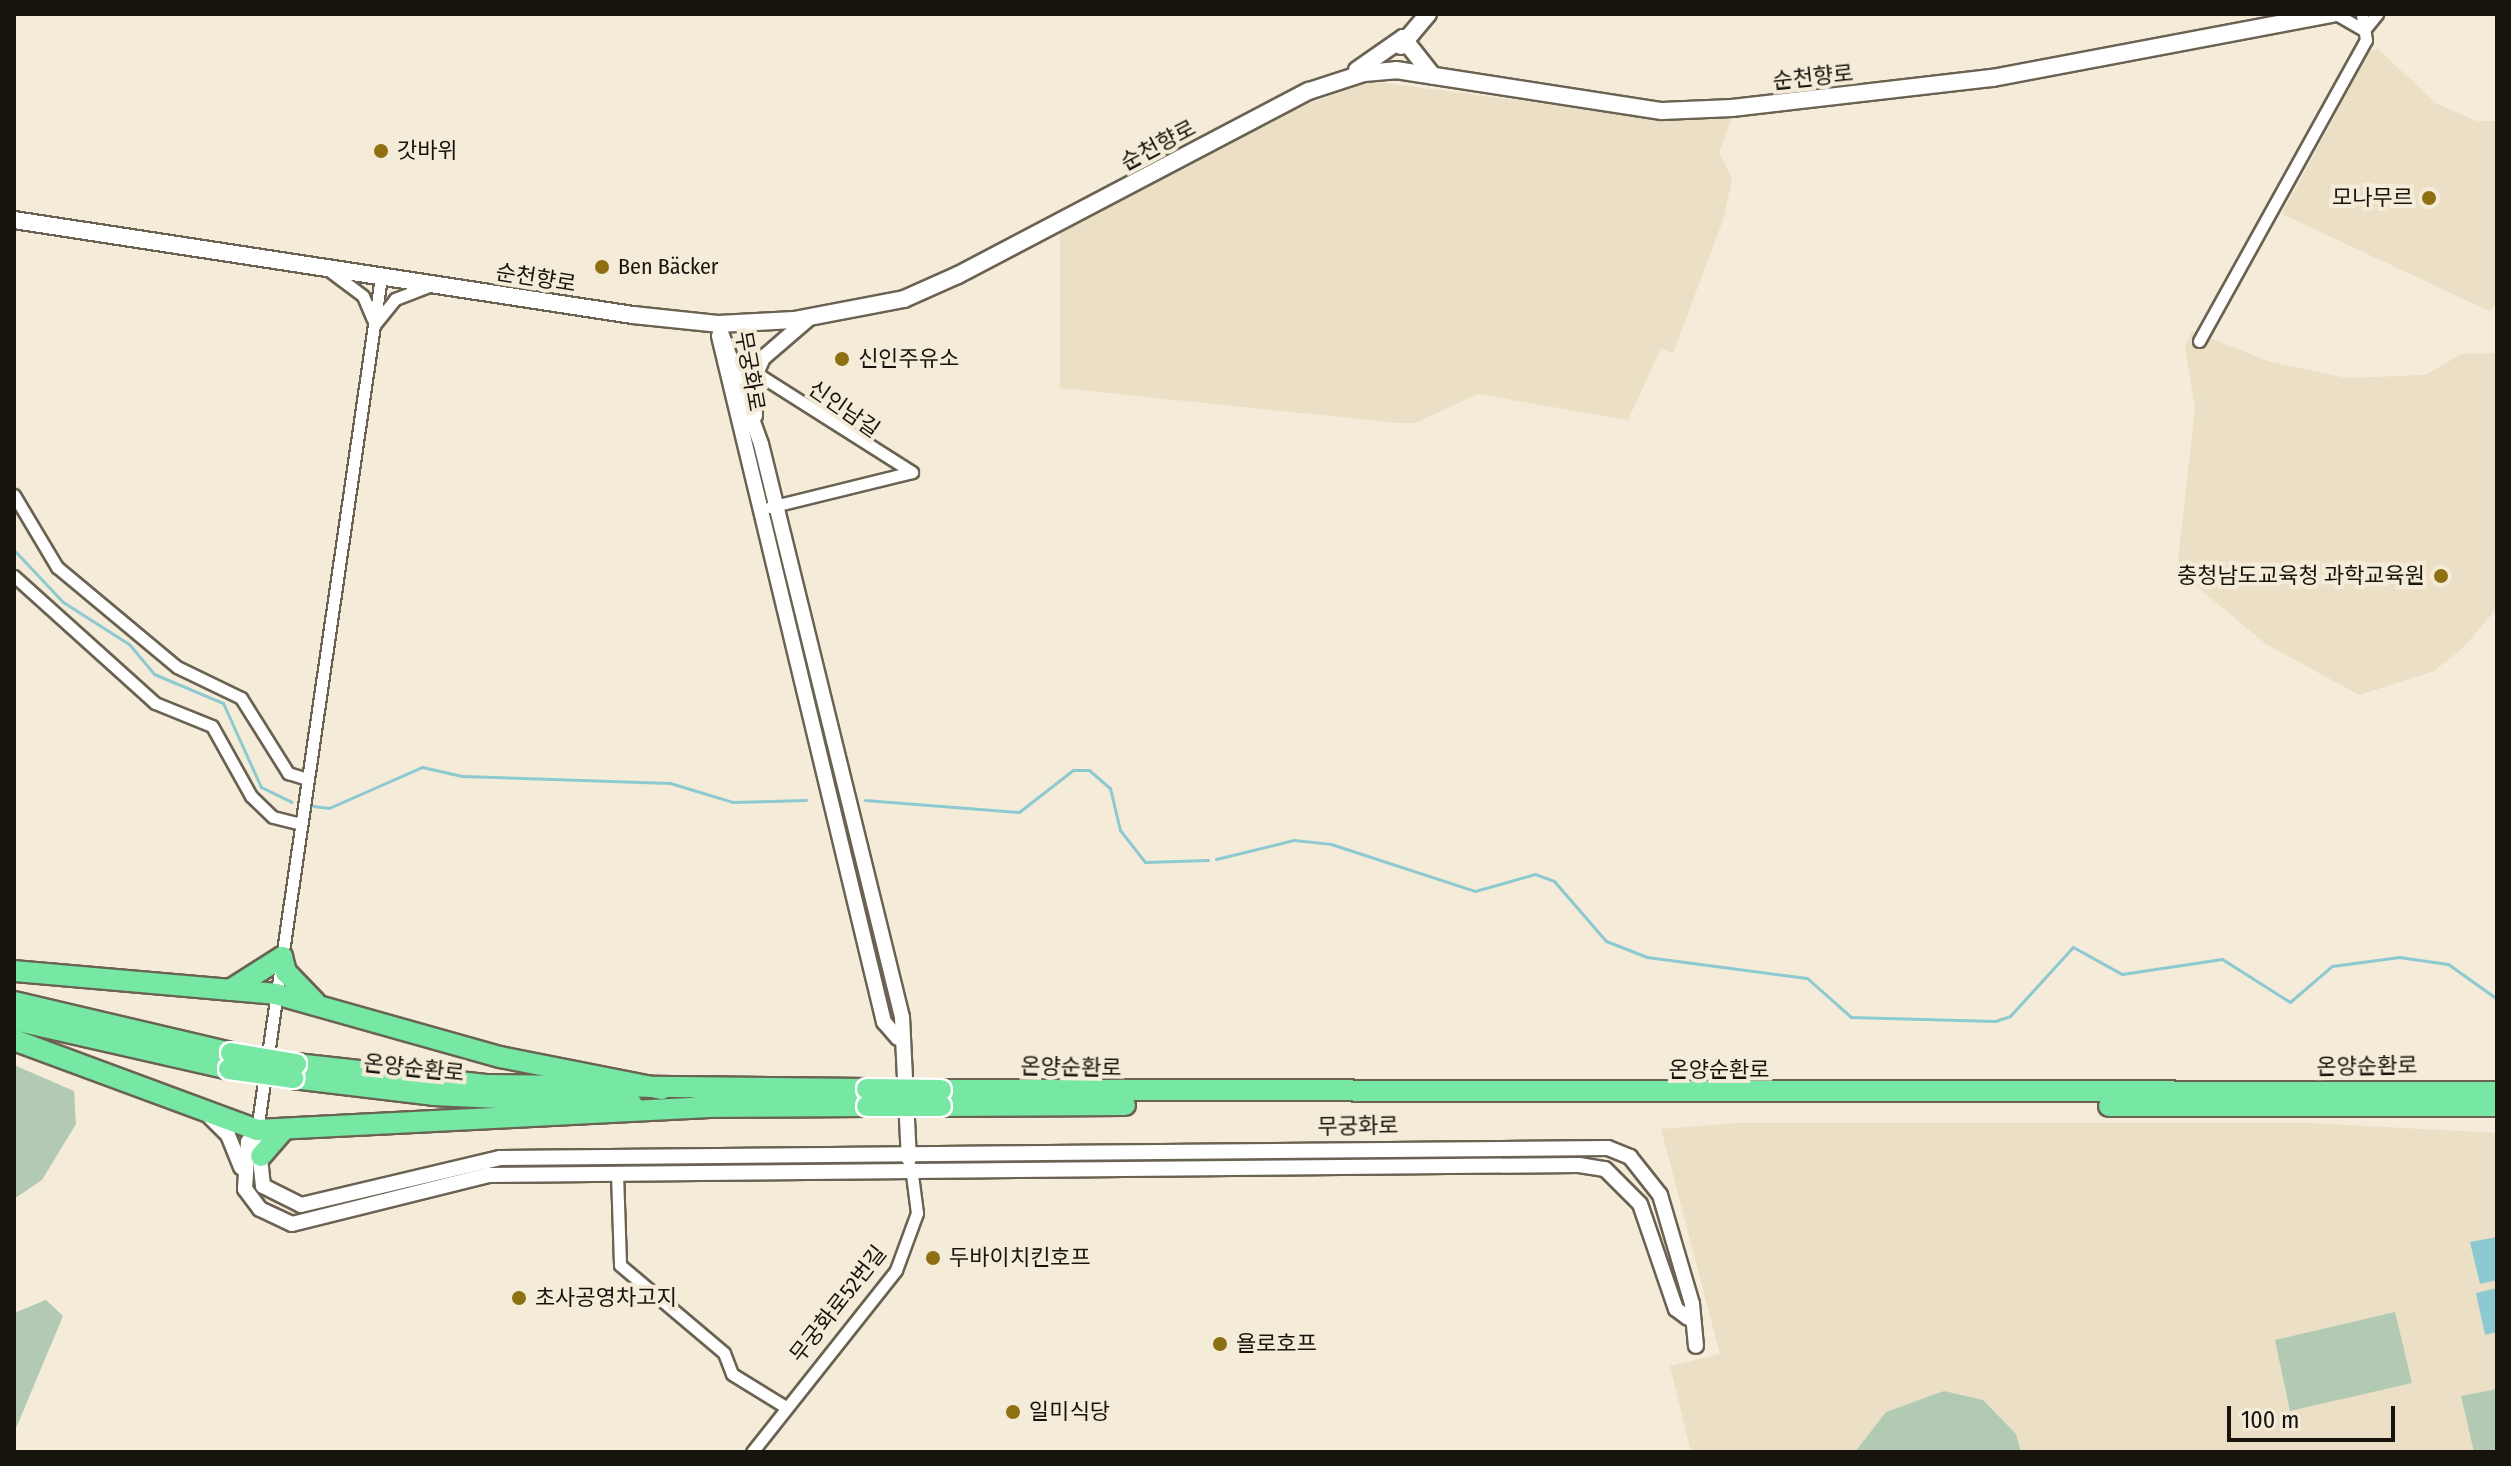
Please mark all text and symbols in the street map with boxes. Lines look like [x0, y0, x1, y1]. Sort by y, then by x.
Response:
street label: 순천향로 [1771, 60, 1855, 94]
street label: 순천향로 [1116, 114, 1200, 176]
place label: 갓바위 [397, 138, 458, 164]
marker: 갓바위 [372, 142, 390, 160]
place label: 모나무르 [2332, 185, 2413, 211]
marker: 모나무르 [2420, 189, 2438, 207]
place label: Ben Bäcker [618, 254, 718, 280]
marker: Ben Bäcker [593, 258, 611, 276]
street label: 순천향로 [494, 259, 578, 297]
street label: 무궁화로 [730, 329, 770, 413]
place label: 신인주유소 [858, 346, 959, 372]
marker: 신인주유소 [833, 350, 851, 368]
street label: 신인남길 [803, 375, 885, 443]
place label: 충청남도교육청 과학교육원 [2177, 563, 2425, 589]
marker: 충청남도교육청 과학교육원 [2432, 567, 2450, 585]
street label: 온양순환로 [362, 1050, 466, 1086]
street label: 온양순환로 [2316, 1052, 2418, 1080]
street label: 온양순환로 [1020, 1053, 1122, 1081]
street label: 온양순환로 [1668, 1057, 1770, 1083]
street label: 무궁화로 [1317, 1112, 1399, 1140]
street label: 무궁화로52번길 [784, 1240, 892, 1368]
place label: 두바이치킨호프 [949, 1245, 1091, 1271]
marker: 두바이치킨호프 [924, 1249, 942, 1267]
place label: 초사공영차고지 [535, 1285, 677, 1311]
marker: 초사공영차고지 [510, 1289, 528, 1307]
place label: 욜로호프 [1236, 1331, 1317, 1357]
marker: 욜로호프 [1211, 1335, 1229, 1353]
scale bar [2231, 1390, 2399, 1440]
place label: 일미식당 [1029, 1399, 1110, 1425]
marker: 일미식당 [1004, 1403, 1022, 1421]
text: 100 m [2241, 1406, 2299, 1434]

